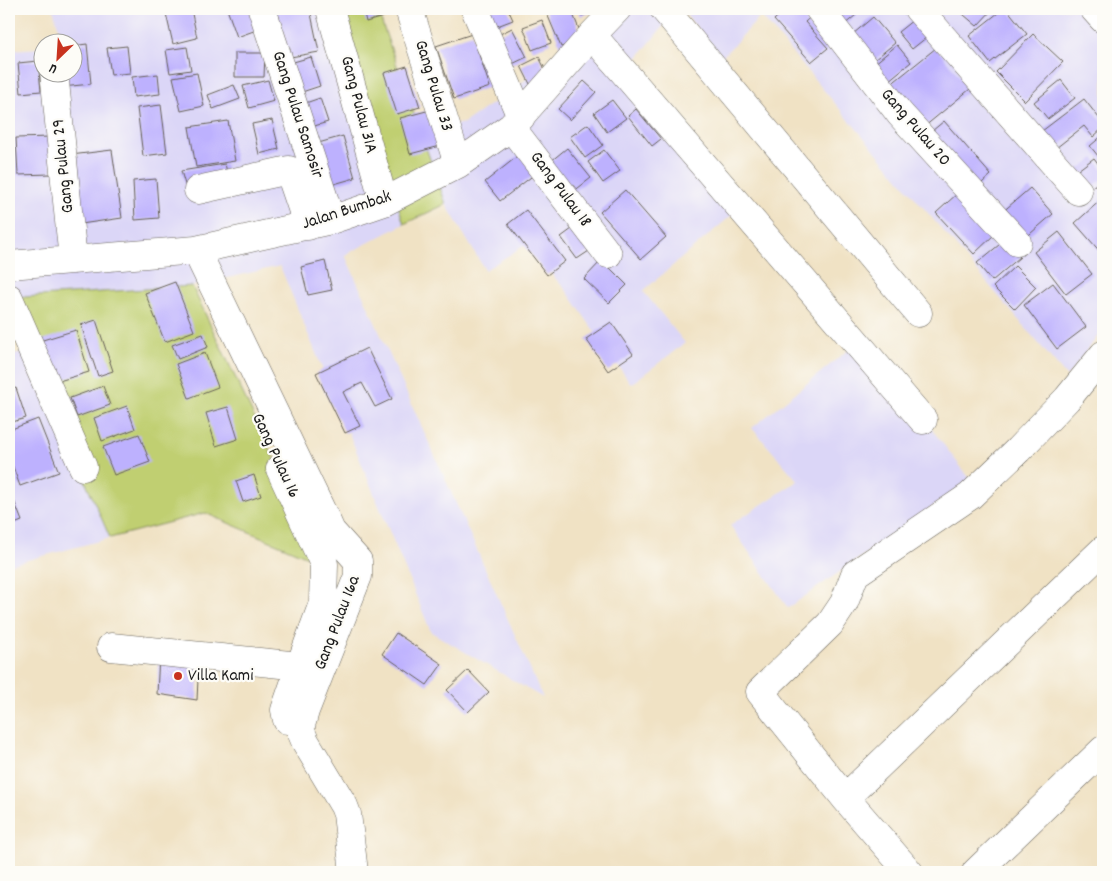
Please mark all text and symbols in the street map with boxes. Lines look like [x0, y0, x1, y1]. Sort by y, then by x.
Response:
north arrow [32, 32, 82, 82]
street label: Gang Pulau 33 [407, 37, 459, 135]
street label: Gang Pulau Samosir [265, 48, 329, 182]
street label: Gang Pulau 31A [333, 53, 383, 157]
text: U [46, 57, 61, 78]
street label: Gang Pulau 20 [874, 84, 956, 172]
street label: Gang Pulau 29 [47, 118, 81, 214]
street label: Gang Pulau 18 [523, 147, 597, 233]
street label: Jalan Bumbak [299, 185, 395, 237]
street label: Gang Pulau 16 [244, 409, 306, 503]
street label: Gang Pulau 16a [308, 572, 368, 674]
place label: Villa Kami [188, 664, 254, 689]
marker: Villa Kami [172, 670, 184, 682]

